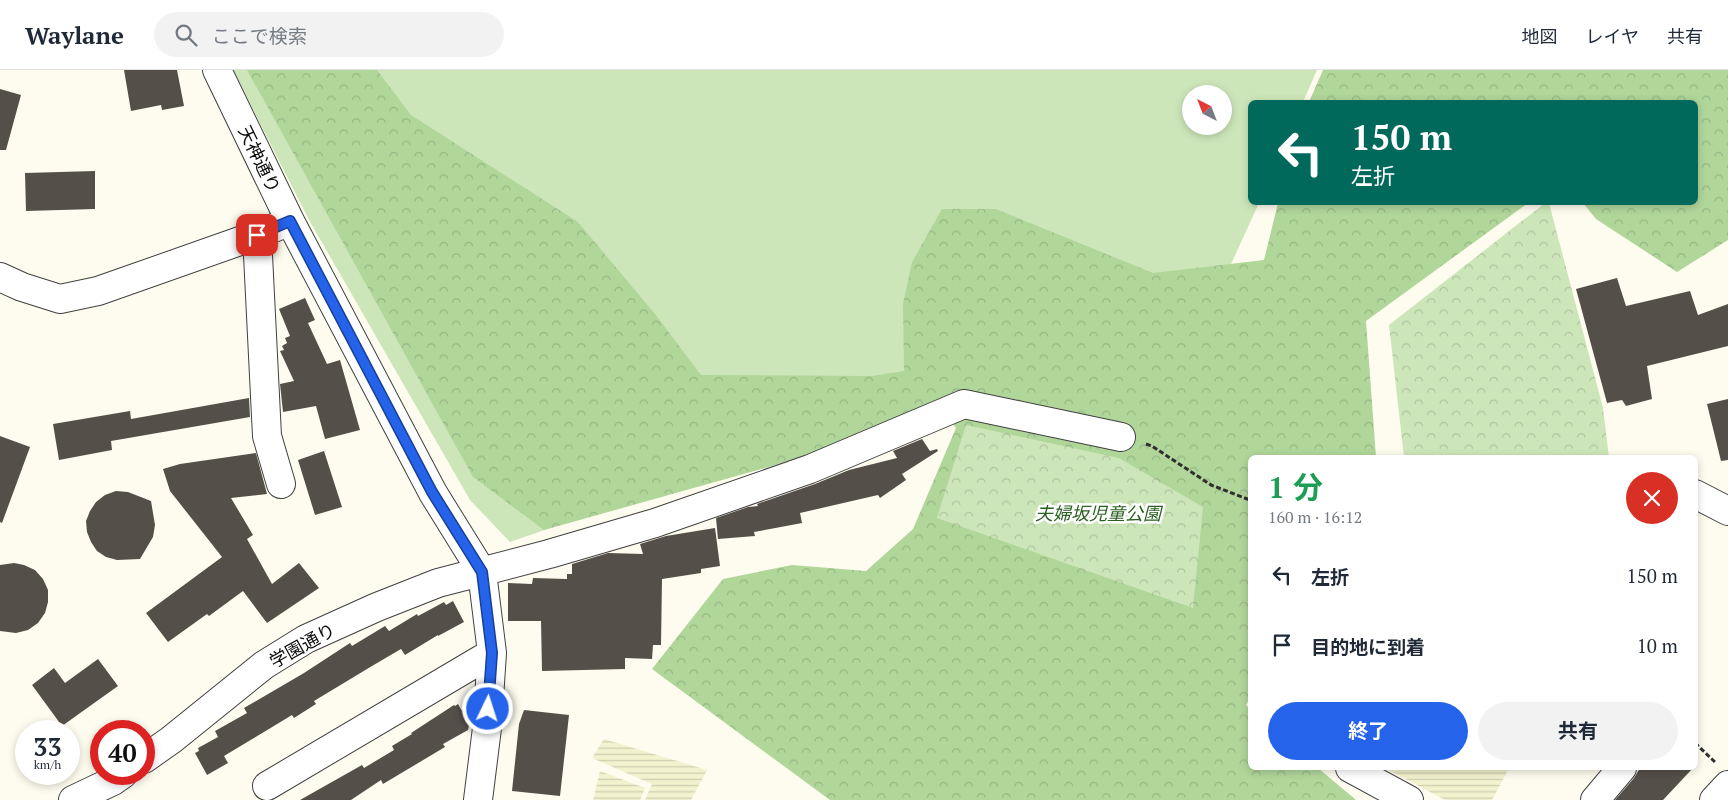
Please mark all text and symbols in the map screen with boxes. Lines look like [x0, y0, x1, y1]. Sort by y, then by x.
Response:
search box [154, 12, 504, 57]
text: Waylane [25, 19, 124, 51]
icon: search [172, 21, 200, 49]
text: ここで検索 [212, 23, 307, 48]
text: 地図 [1522, 24, 1558, 48]
text: レイヤ [1586, 24, 1639, 48]
text: 共有 [1667, 24, 1703, 48]
north arrow [1182, 85, 1232, 135]
map controls [1182, 85, 1232, 135]
text: 150 m [1351, 114, 1452, 160]
icon: left [1268, 120, 1333, 185]
street label: 天神通り [233, 121, 287, 197]
text: 左折 [1351, 161, 1395, 190]
pin [236, 214, 278, 256]
icon: arrive [243, 221, 271, 249]
text: 1 分 [1268, 467, 1323, 507]
button: close [1626, 472, 1678, 524]
park label: 夫婦坂児童公園 [1035, 501, 1164, 525]
text: 160 m · 16:12 [1268, 506, 1362, 528]
icon: left [1268, 561, 1296, 589]
text: 150 m [1627, 563, 1678, 588]
text: 左折 [1311, 564, 1349, 589]
street label: 学園通り [265, 617, 339, 673]
icon: arrive [1268, 631, 1296, 659]
text: 10 m [1637, 633, 1678, 658]
text: 目的地に到着 [1311, 634, 1425, 659]
position arrow [461, 682, 513, 734]
button: 終了 [1268, 702, 1468, 760]
button: 共有 [1478, 702, 1678, 760]
speed limit sign: 40 [90, 720, 155, 785]
text: 33 [33, 730, 62, 763]
text: km/h [34, 757, 61, 772]

